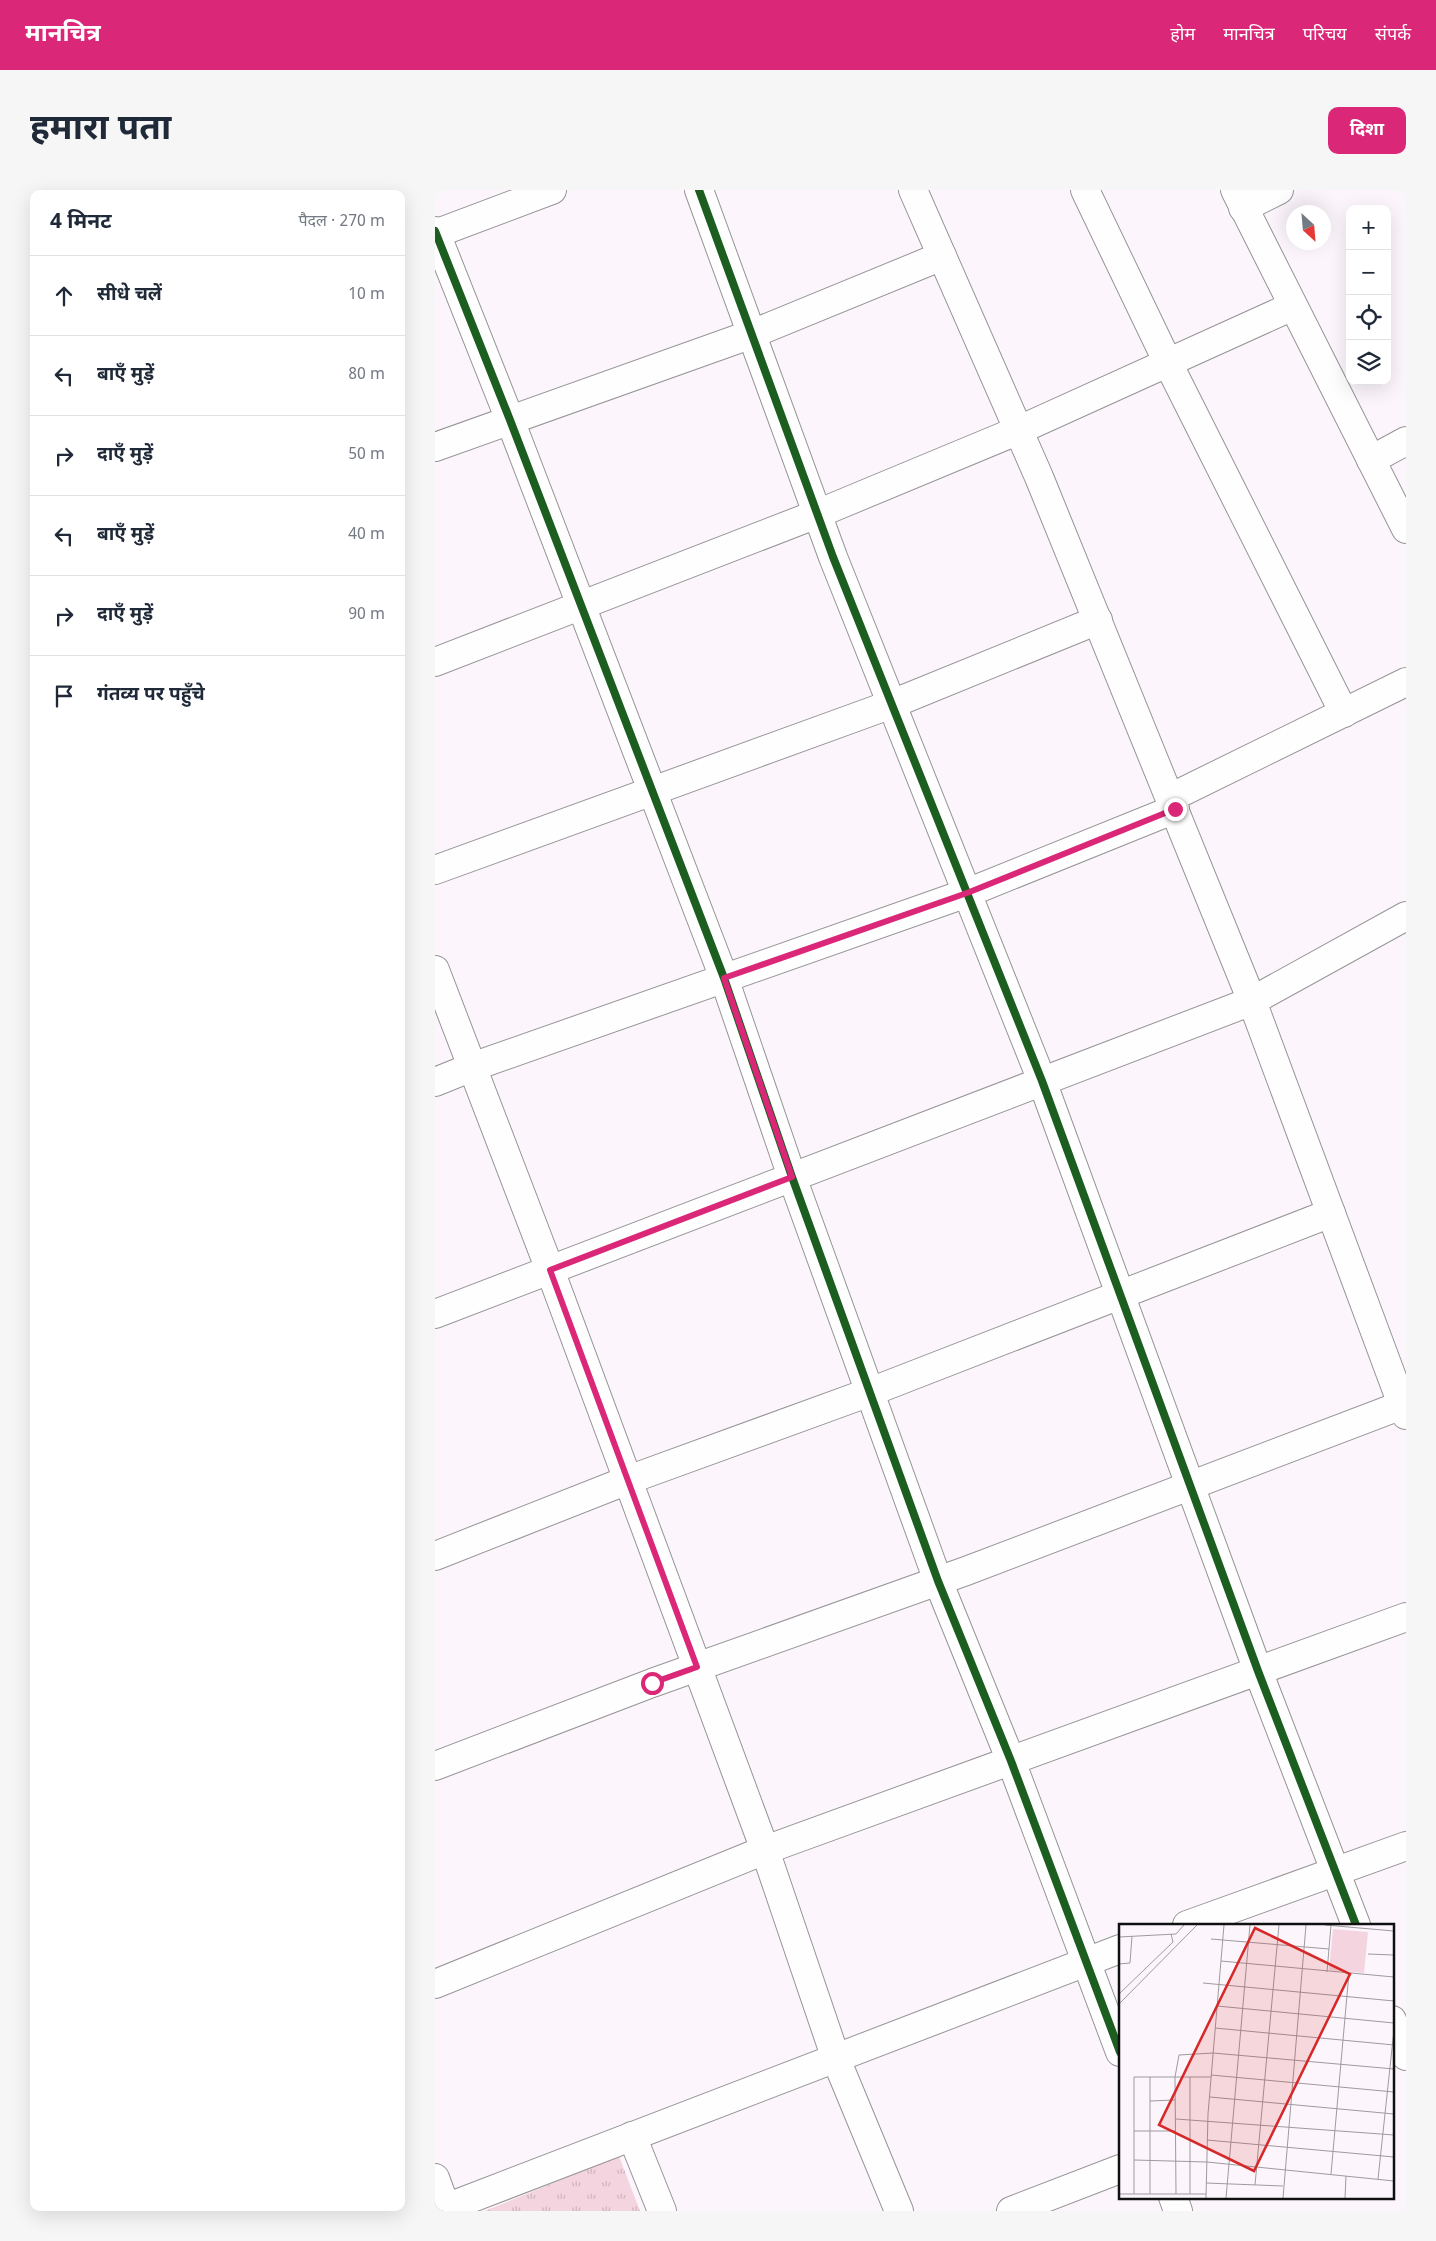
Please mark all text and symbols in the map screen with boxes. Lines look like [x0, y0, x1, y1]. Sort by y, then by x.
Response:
text: मानचित्र [25, 19, 101, 51]
text: होम [1170, 24, 1195, 47]
text: मानचित्र [1223, 24, 1275, 47]
text: परिचय [1303, 24, 1347, 47]
text: संपर्क [1375, 24, 1411, 47]
button: दिशा [1328, 107, 1406, 154]
text: हमारा पता [30, 108, 171, 153]
north arrow [1286, 205, 1331, 250]
map controls [1346, 205, 1391, 385]
button: + [1346, 205, 1391, 250]
text: 4 मिनट [50, 209, 111, 237]
text: पैदल · 270 m [298, 212, 385, 233]
button: − [1346, 250, 1391, 295]
icon: ahead [50, 282, 78, 310]
text: सीधे चलें [97, 283, 162, 308]
text: 10 m [348, 285, 385, 306]
button: locate [1346, 295, 1391, 340]
button: layers [1346, 340, 1391, 385]
icon: left [50, 362, 78, 390]
text: बाएँ मुड़ें [97, 363, 154, 388]
text: 80 m [348, 365, 385, 386]
icon: right [50, 442, 78, 470]
text: दाएँ मुड़ें [97, 443, 153, 468]
text: 50 m [348, 445, 385, 466]
icon: left [50, 522, 78, 550]
text: बाएँ मुड़ें [97, 523, 154, 548]
text: 40 m [348, 525, 385, 546]
icon: right [50, 602, 78, 630]
text: दाएँ मुड़ें [97, 603, 153, 628]
text: 90 m [348, 605, 385, 626]
icon: arrive [50, 682, 78, 710]
text: गंतव्य पर पहुँचे [97, 683, 205, 708]
route end [1164, 798, 1187, 821]
route start [641, 1672, 664, 1695]
inset map [1119, 1924, 1393, 2198]

